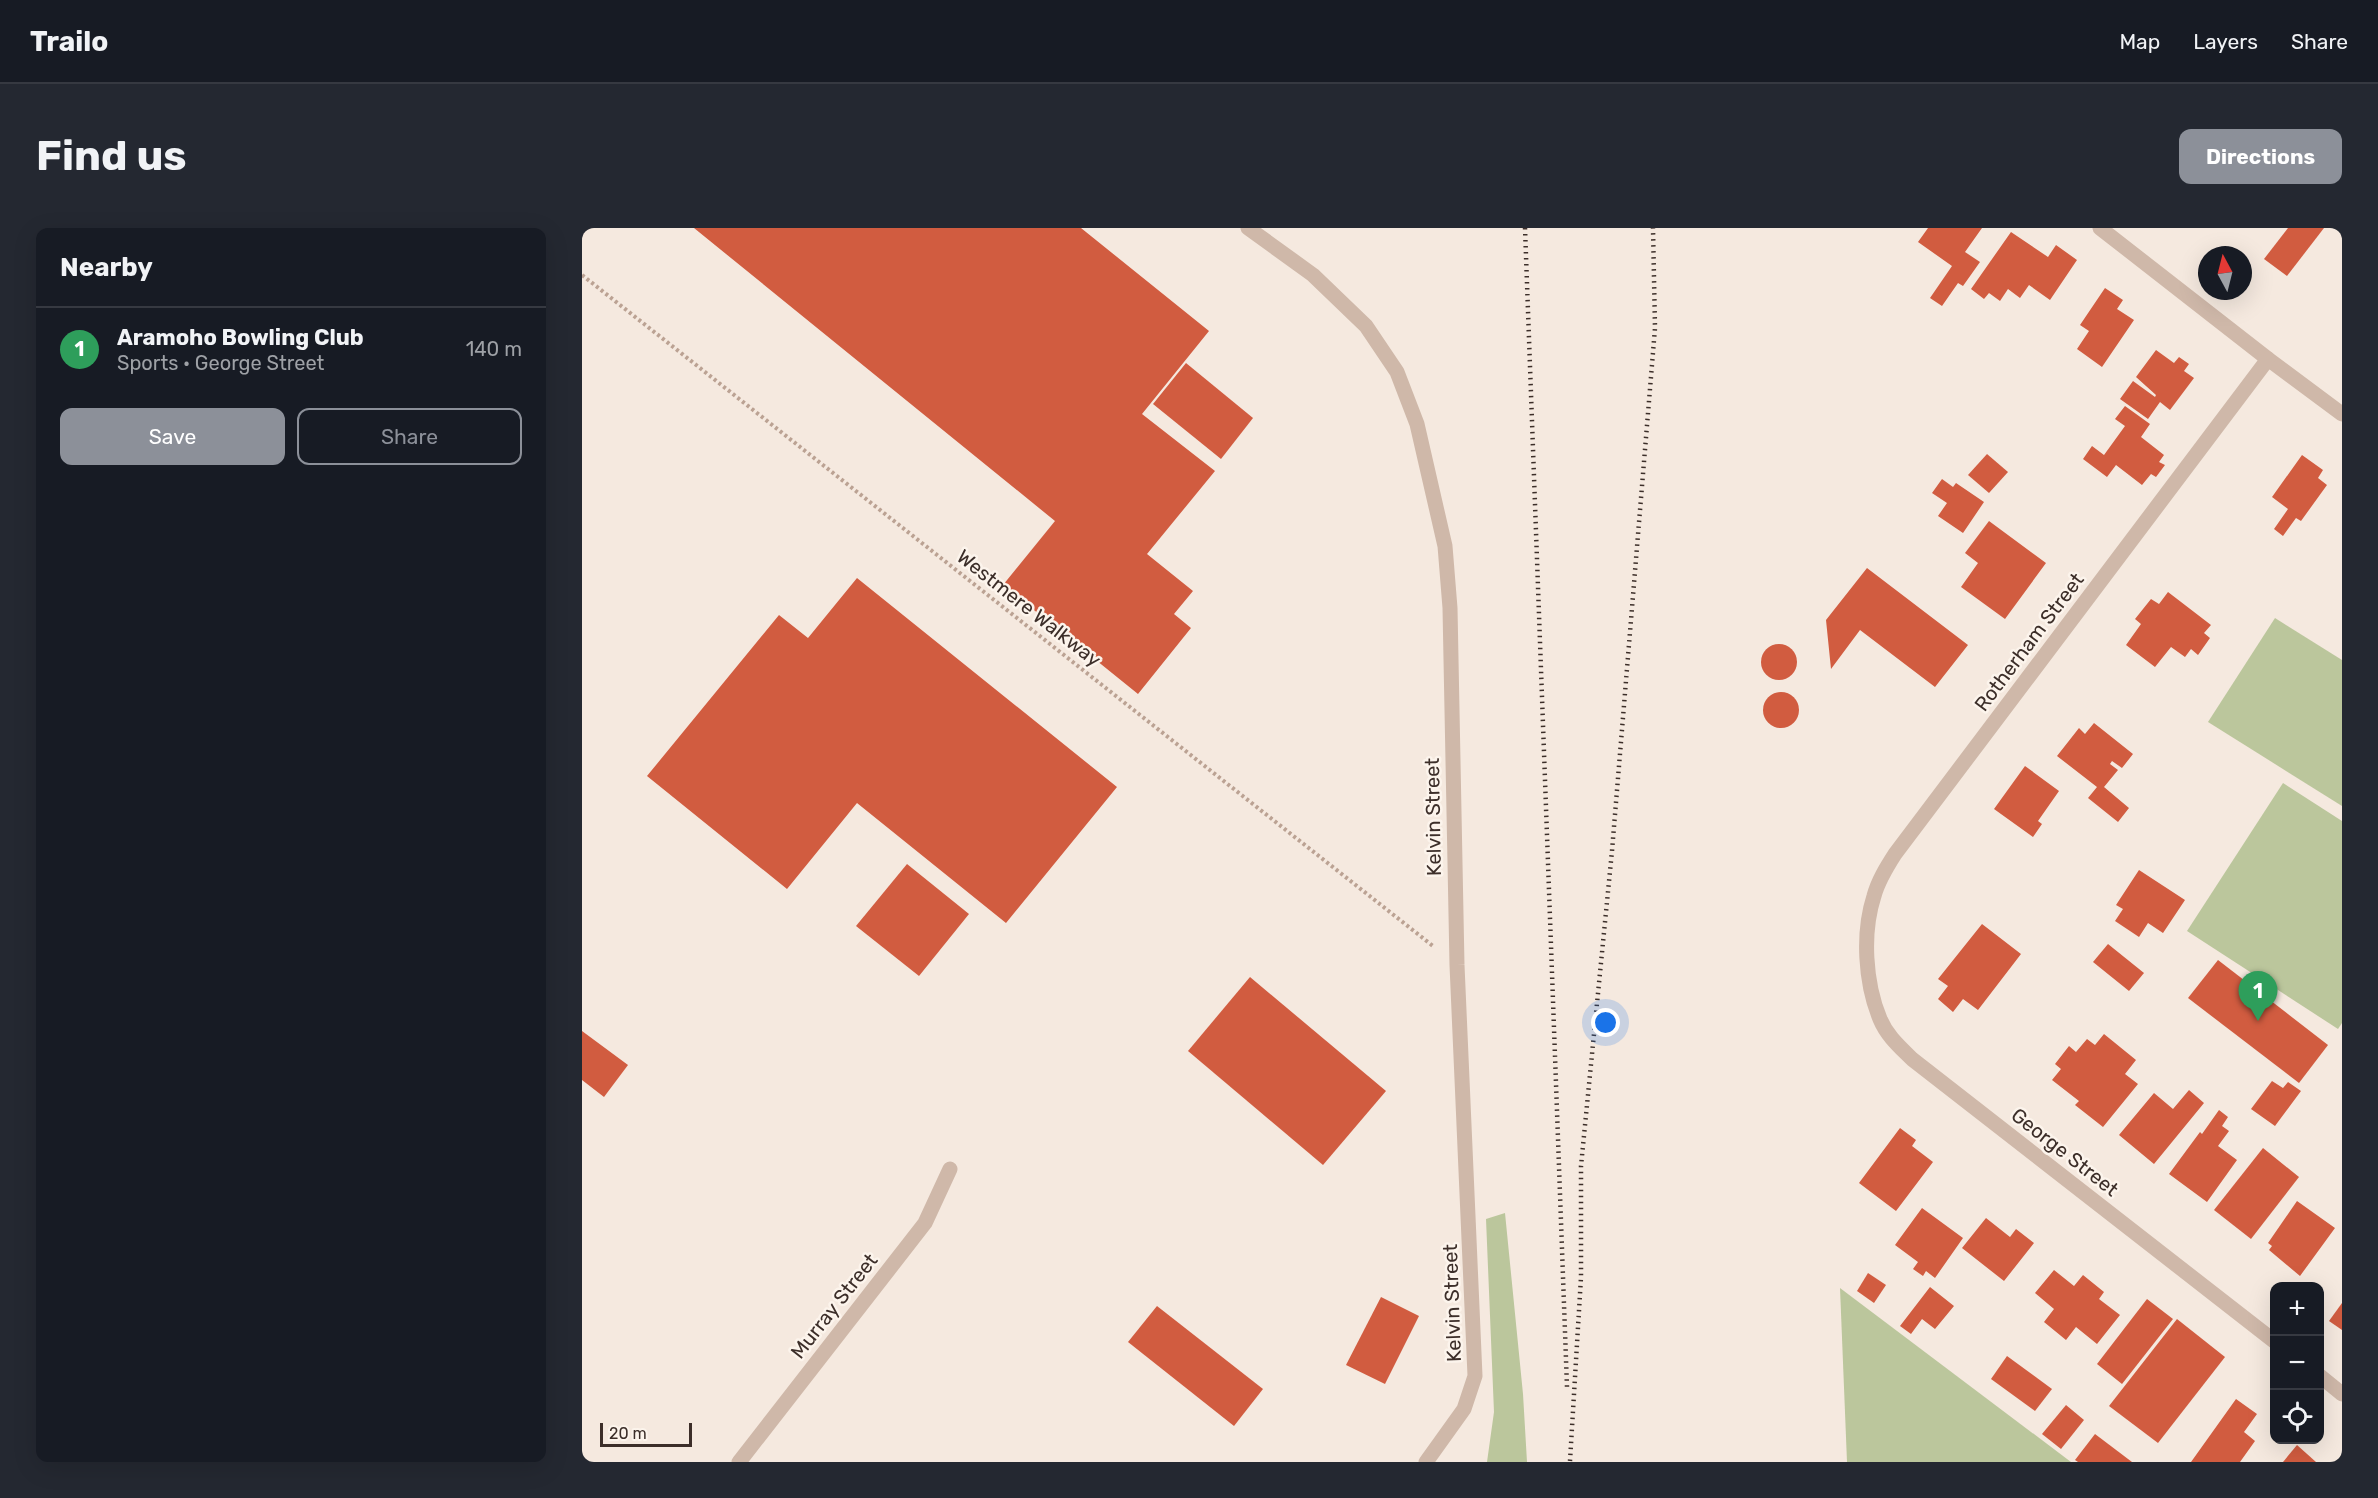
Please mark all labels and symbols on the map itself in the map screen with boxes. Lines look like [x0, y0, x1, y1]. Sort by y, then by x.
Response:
north arrow [2198, 246, 2252, 300]
street label: Westmere Walkway [952, 544, 1106, 672]
street label: Rotherham Street [1969, 568, 2089, 716]
street label: Kelvin Street [1420, 757, 1446, 876]
pin: 1 [2238, 972, 2278, 1021]
your location [1591, 1008, 1620, 1037]
street label: George Street [2007, 1103, 2124, 1201]
street label: Kelvin Street [1438, 1243, 1466, 1363]
street label: Murray Street [785, 1248, 883, 1363]
scale bar [600, 1420, 692, 1448]

